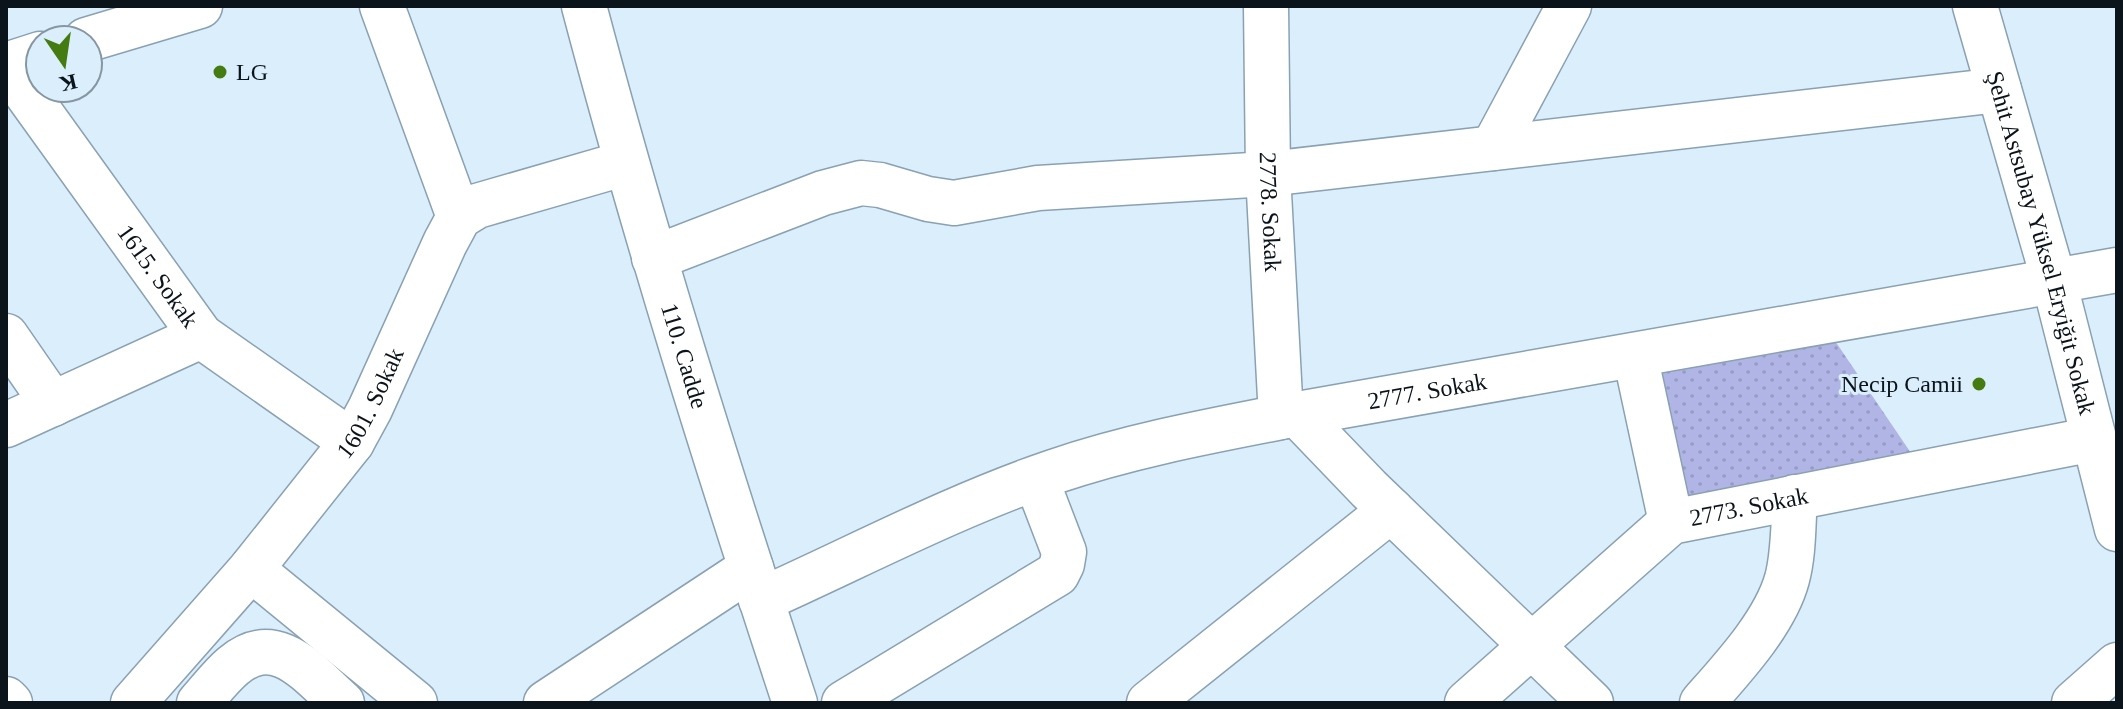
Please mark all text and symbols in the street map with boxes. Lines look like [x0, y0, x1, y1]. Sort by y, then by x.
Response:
north arrow [24, 24, 104, 104]
place label: LG [236, 59, 268, 85]
marker: LG [211, 63, 229, 81]
street label: Şehit Astsubay Yüksel Eryiğit Sokak [1981, 68, 2100, 417]
text: K [57, 69, 80, 97]
street label: 2778. Sokak [1255, 152, 1286, 273]
street label: 1615. Sokak [112, 220, 203, 332]
street label: 110. Cadde [656, 300, 713, 412]
street label: 1601. Sokak [331, 344, 409, 463]
street label: 2777. Sokak [1366, 368, 1488, 414]
place label: Necip Camii [1841, 371, 1963, 397]
marker: Necip Camii [1970, 375, 1988, 393]
street label: 2773. Sokak [1687, 482, 1810, 531]

